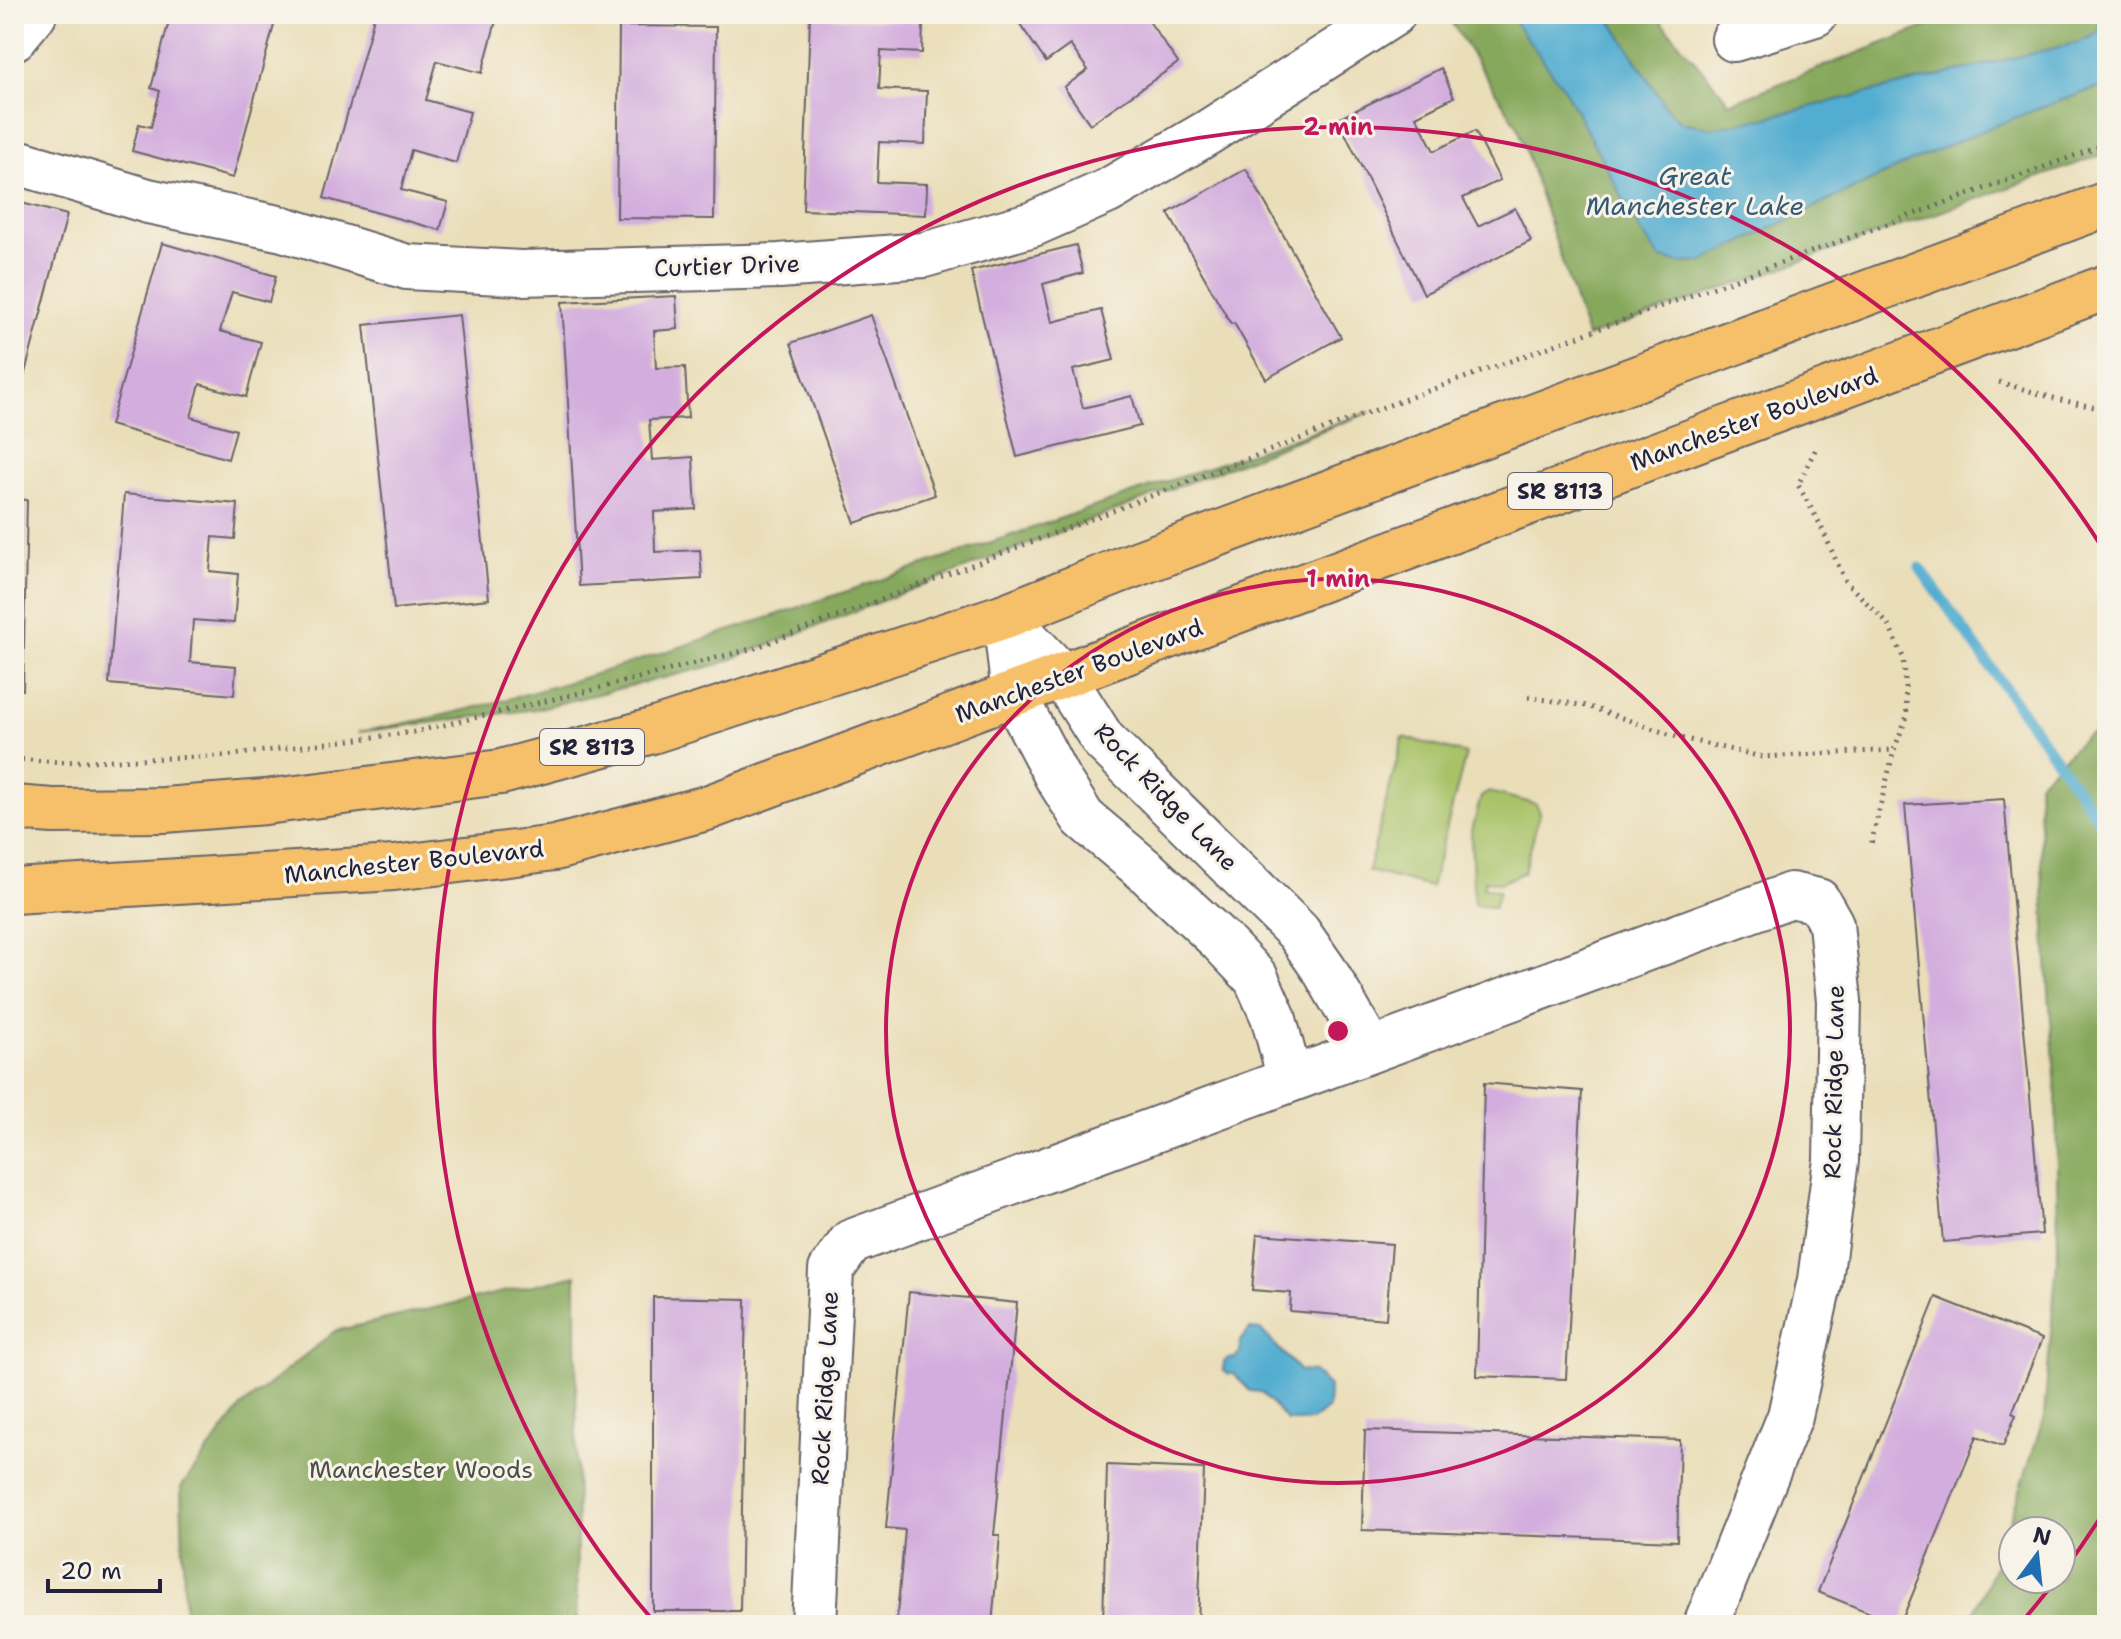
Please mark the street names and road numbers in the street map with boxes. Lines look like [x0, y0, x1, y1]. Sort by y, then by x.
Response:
street label: Curtier Drive [653, 247, 801, 285]
street label: Manchester Boulevard [1626, 359, 1882, 479]
road number: SR 8113 [1508, 473, 1612, 509]
street label: Manchester Boulevard [951, 611, 1207, 731]
street label: Rock Ridge Lane [1087, 716, 1245, 878]
road number: SR 8113 [540, 729, 644, 765]
street label: Manchester Boulevard [282, 832, 546, 892]
street label: Rock Ridge Lane [1816, 985, 1852, 1179]
street label: Rock Ridge Lane [804, 1290, 846, 1486]

